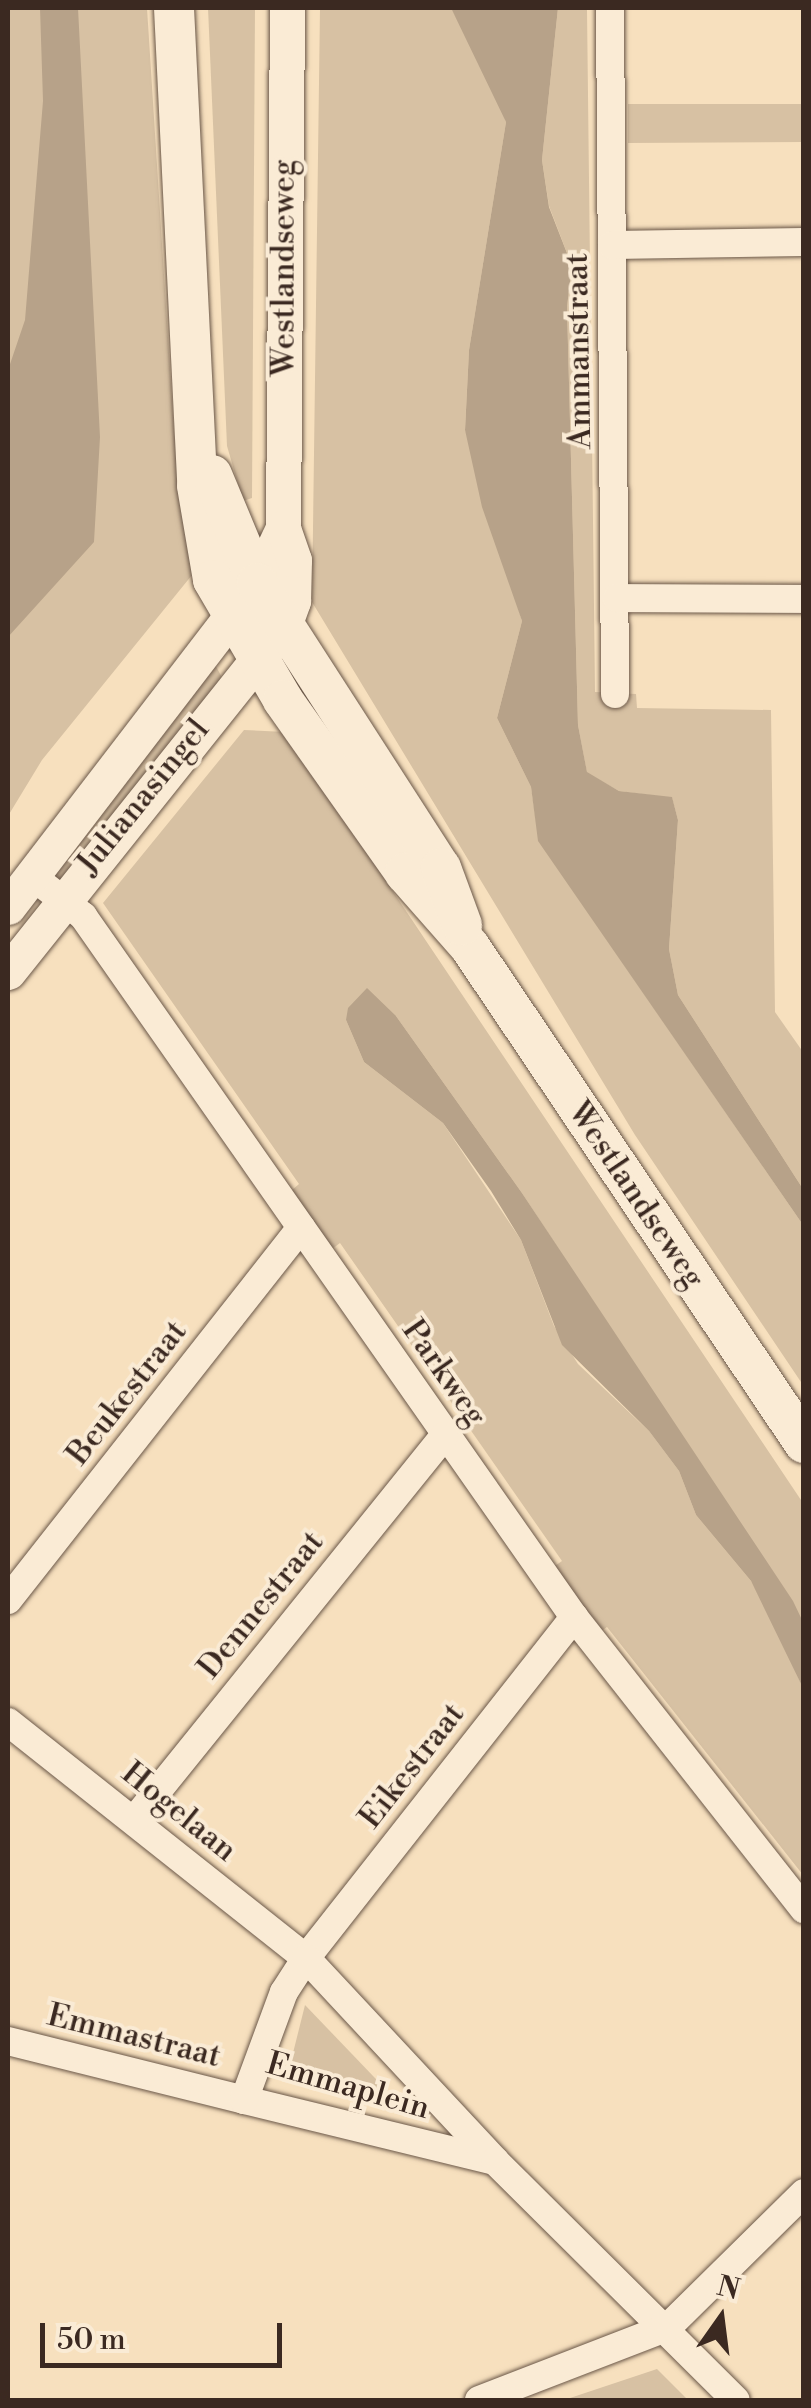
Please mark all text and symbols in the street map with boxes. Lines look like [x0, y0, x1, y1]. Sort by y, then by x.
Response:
street label: Westlandseweg [265, 160, 303, 376]
street label: Ammanstraat [558, 253, 600, 449]
street label: Julianasingel [69, 712, 217, 882]
street label: Westlandseweg [559, 1094, 713, 1296]
street label: Parkweg [394, 1312, 494, 1434]
street label: Beukestraat [59, 1313, 195, 1473]
street label: Dennestraat [190, 1524, 332, 1686]
street label: Eikestraat [351, 1696, 473, 1836]
street label: Hogelaan [114, 1754, 244, 1870]
street label: Emmastraat [43, 1996, 225, 2076]
street label: Emmaplein [262, 2044, 434, 2128]
north arrow [671, 2268, 771, 2368]
text: N [713, 2269, 743, 2308]
scale bar [45, 2303, 288, 2365]
text: 50 m [57, 2321, 126, 2359]

